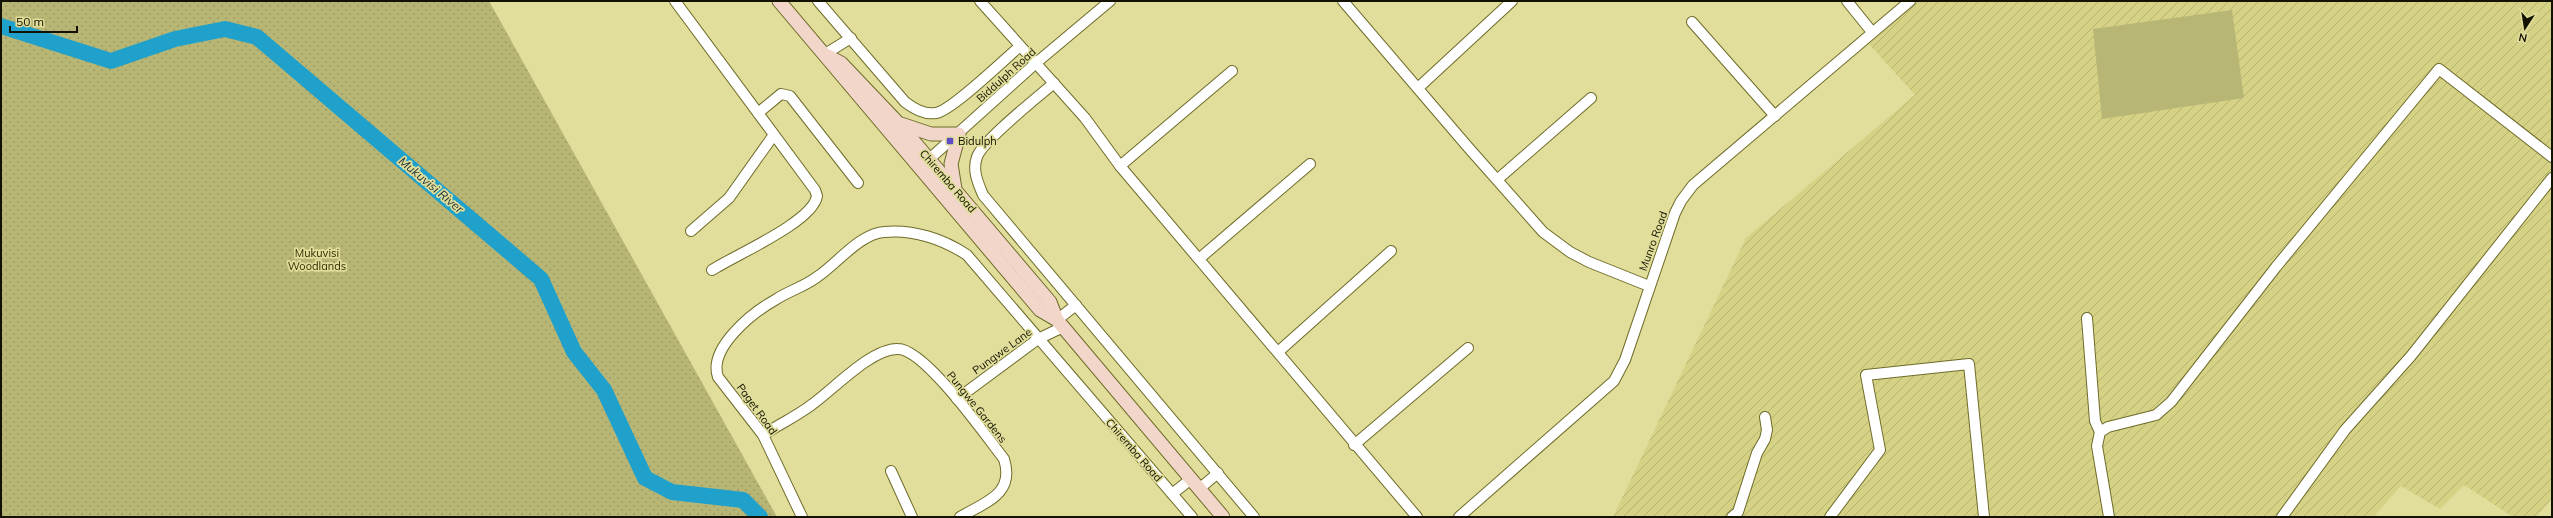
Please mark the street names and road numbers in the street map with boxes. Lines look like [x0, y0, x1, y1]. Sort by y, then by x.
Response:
street label: Biddulph Road [973, 45, 1039, 105]
street label: Chiremba Road [917, 147, 979, 215]
street label: Munro Road [1636, 209, 1670, 273]
street label: Pungwe Lane [970, 325, 1034, 377]
street label: Pungwe Gardens [944, 368, 1010, 446]
street label: Paget Road [734, 381, 780, 437]
street label: Chiremba Road [1103, 416, 1165, 484]

